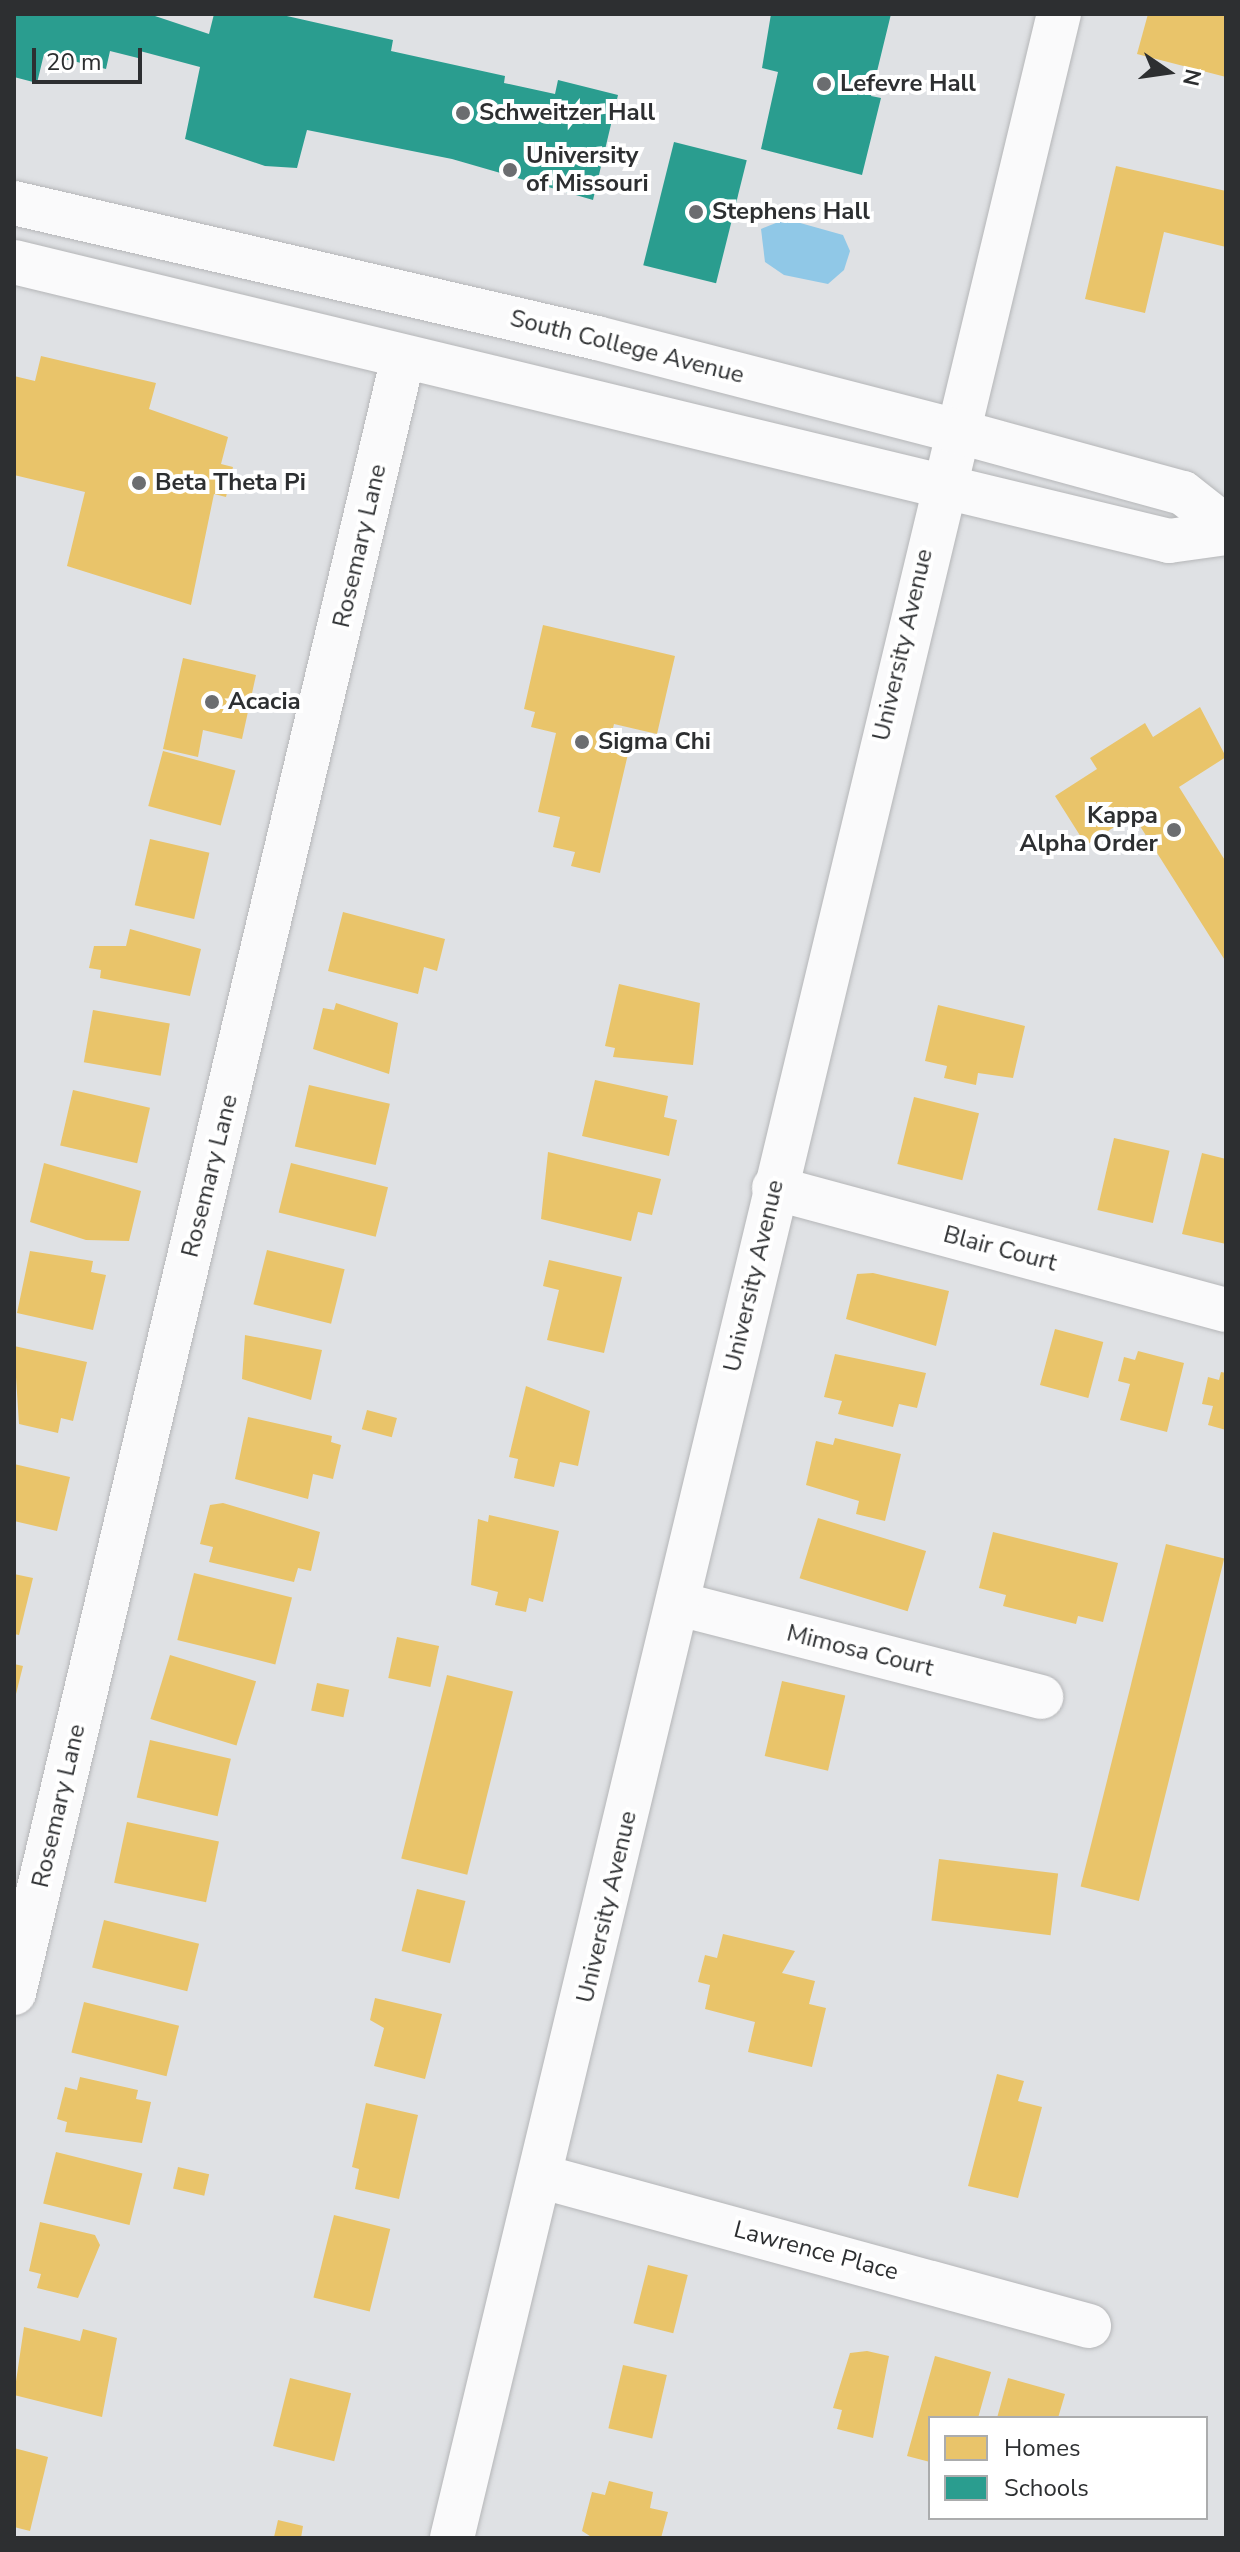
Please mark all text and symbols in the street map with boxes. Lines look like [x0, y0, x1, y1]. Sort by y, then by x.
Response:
scale bar [36, 32, 146, 82]
north arrow [1128, 32, 1208, 112]
text: 20 m [46, 46, 102, 78]
text: N [1175, 66, 1208, 89]
place label: Lefevre Hall [840, 70, 976, 98]
marker: Lefevre Hall [815, 75, 833, 93]
place label: Schweitzer Hall [479, 99, 655, 127]
marker: Schweitzer Hall [454, 104, 472, 122]
place label: University of Missouri [526, 142, 649, 198]
marker: University of Missouri [501, 161, 519, 179]
place label: Stephens Hall [712, 198, 870, 226]
marker: Stephens Hall [687, 203, 705, 221]
street label: South College Avenue [507, 304, 747, 390]
street label: Rosemary Lane [327, 462, 393, 630]
place label: Beta Theta Pi [155, 469, 306, 497]
marker: Beta Theta Pi [130, 474, 148, 492]
street label: University Avenue [867, 546, 939, 744]
place label: Acacia [228, 688, 301, 716]
marker: Acacia [203, 693, 221, 711]
place label: Sigma Chi [598, 728, 711, 756]
marker: Sigma Chi [573, 733, 591, 751]
place label: Kappa Alpha Order [1020, 802, 1158, 858]
marker: Kappa Alpha Order [1165, 821, 1183, 839]
street label: Rosemary Lane [176, 1092, 244, 1260]
street label: University Avenue [718, 1177, 790, 1375]
street label: Blair Court [940, 1220, 1060, 1278]
street label: Mimosa Court [784, 1619, 936, 1683]
street label: Rosemary Lane [26, 1722, 92, 1890]
street label: University Avenue [571, 1808, 643, 2006]
street label: Lawrence Place [731, 2215, 901, 2287]
legend [928, 2416, 1208, 2520]
text: Homes [1004, 2432, 1080, 2464]
text: Schools [1004, 2472, 1089, 2504]

